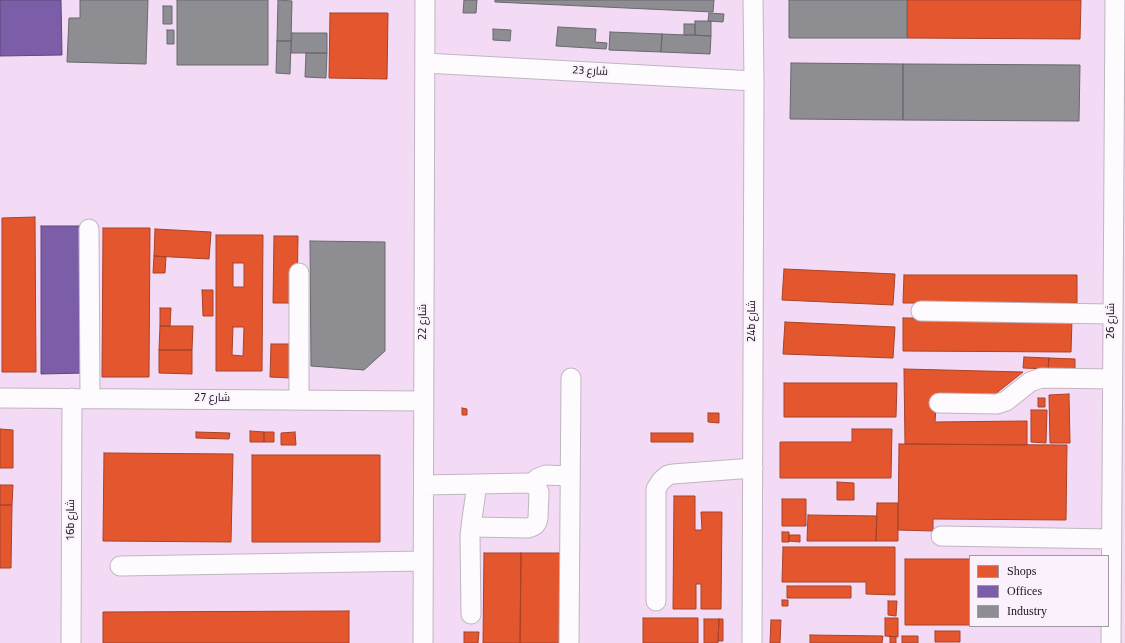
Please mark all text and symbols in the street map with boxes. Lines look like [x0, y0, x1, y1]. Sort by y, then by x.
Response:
street label: شارع 23 [572, 64, 608, 80]
street label: 24b شارع [746, 300, 760, 342]
street label: شارع 26 [1105, 303, 1119, 339]
street label: شارع 22 [417, 304, 431, 340]
street label: شارع 27 [194, 392, 230, 406]
street label: 16b شارع [65, 499, 79, 541]
legend [969, 555, 1109, 627]
text: Shops [1007, 564, 1036, 578]
text: Offices [1007, 584, 1042, 598]
text: Industry [1007, 604, 1047, 618]

